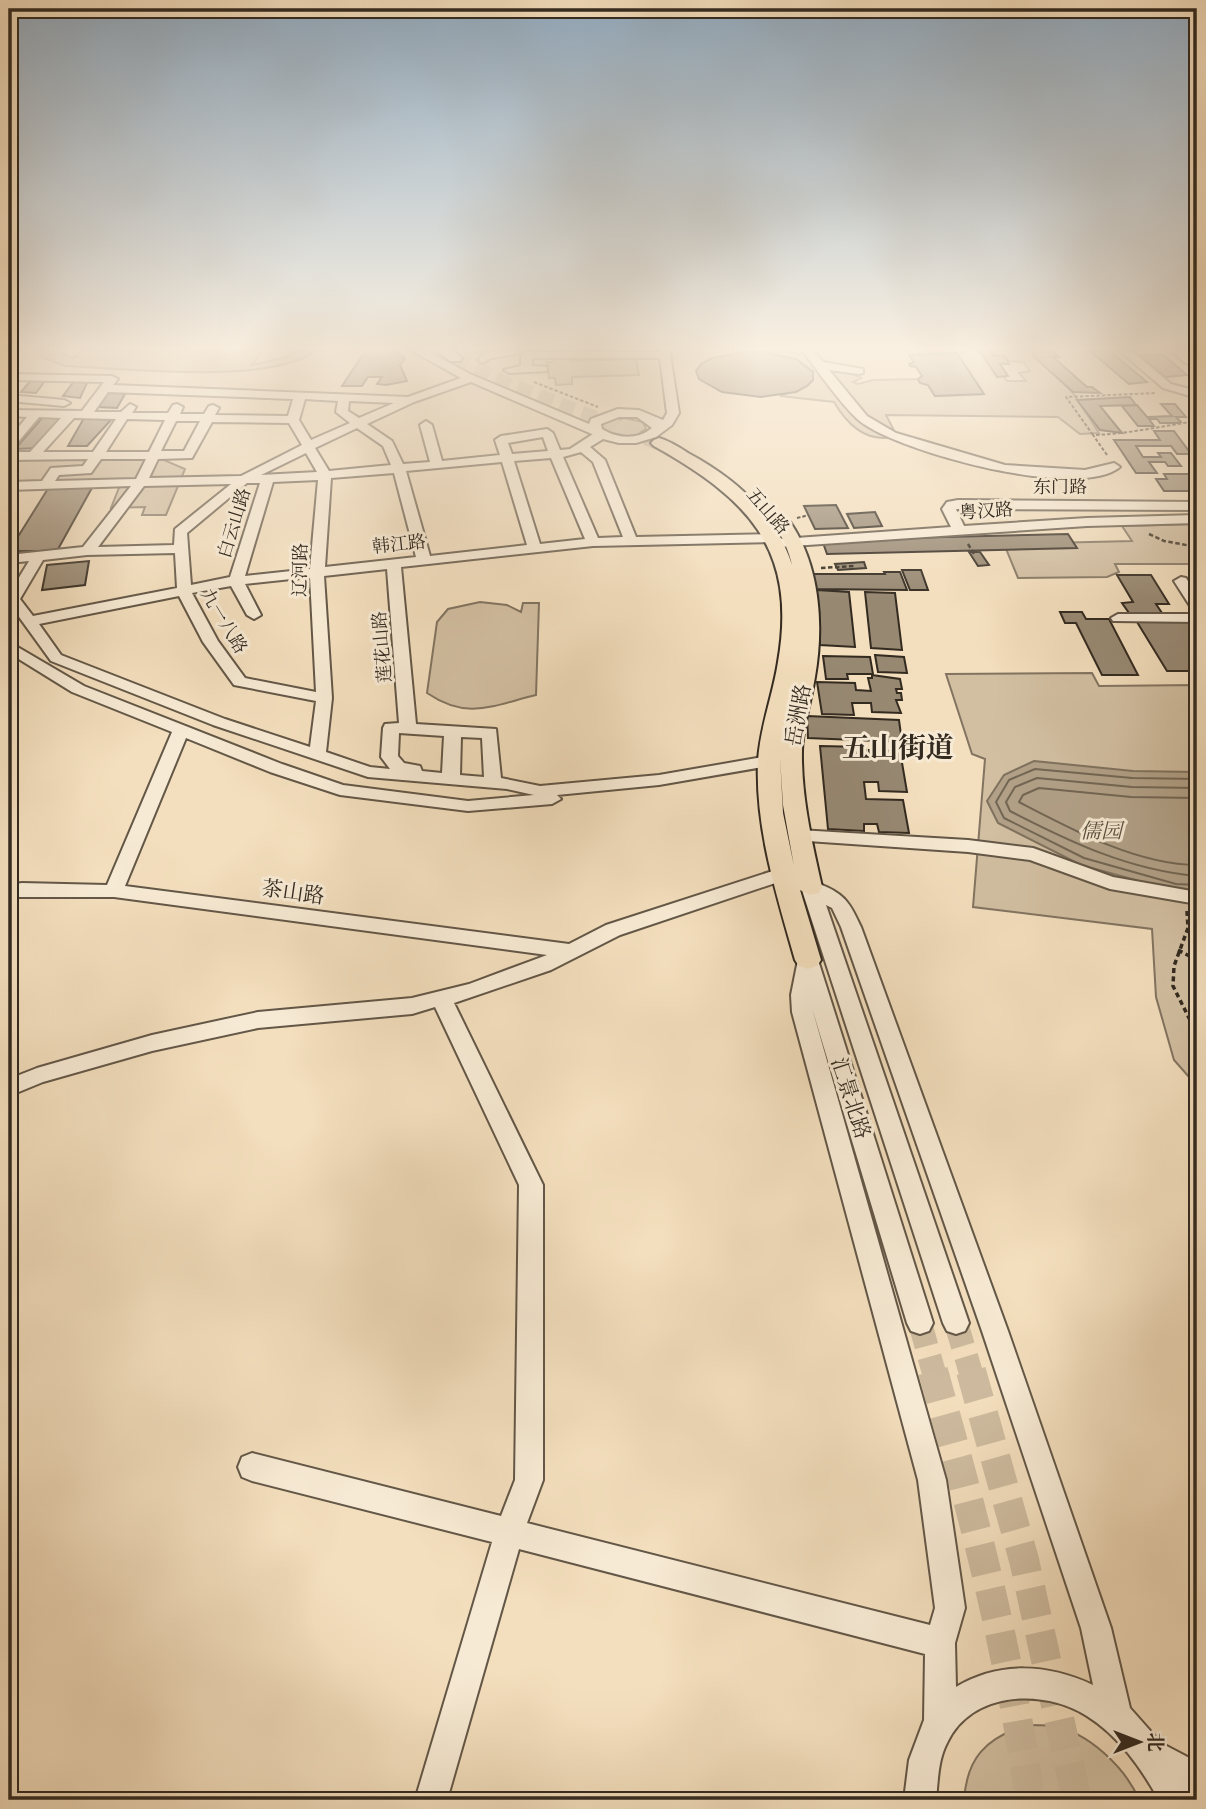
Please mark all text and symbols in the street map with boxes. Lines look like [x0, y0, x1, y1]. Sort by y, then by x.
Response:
street label: 东门路 [1033, 476, 1087, 498]
street label: 五山路 [742, 483, 794, 539]
street label: 白云山路 [213, 485, 255, 561]
street label: 粤汉路 [958, 498, 1014, 524]
street label: 韩江路 [371, 530, 427, 558]
street label: 辽河路 [289, 543, 311, 597]
street label: 九一八路 [196, 584, 252, 658]
street label: 莲花山路 [368, 610, 396, 684]
street label: 岳洲路 [780, 682, 816, 748]
district label: 五山街道 [842, 730, 954, 765]
park label: 儒园 [1080, 818, 1125, 844]
street label: 茶山路 [260, 875, 326, 909]
street label: 汇景北路 [826, 1054, 876, 1142]
north arrow [1104, 1708, 1174, 1778]
text: 北 [1144, 1732, 1167, 1752]

